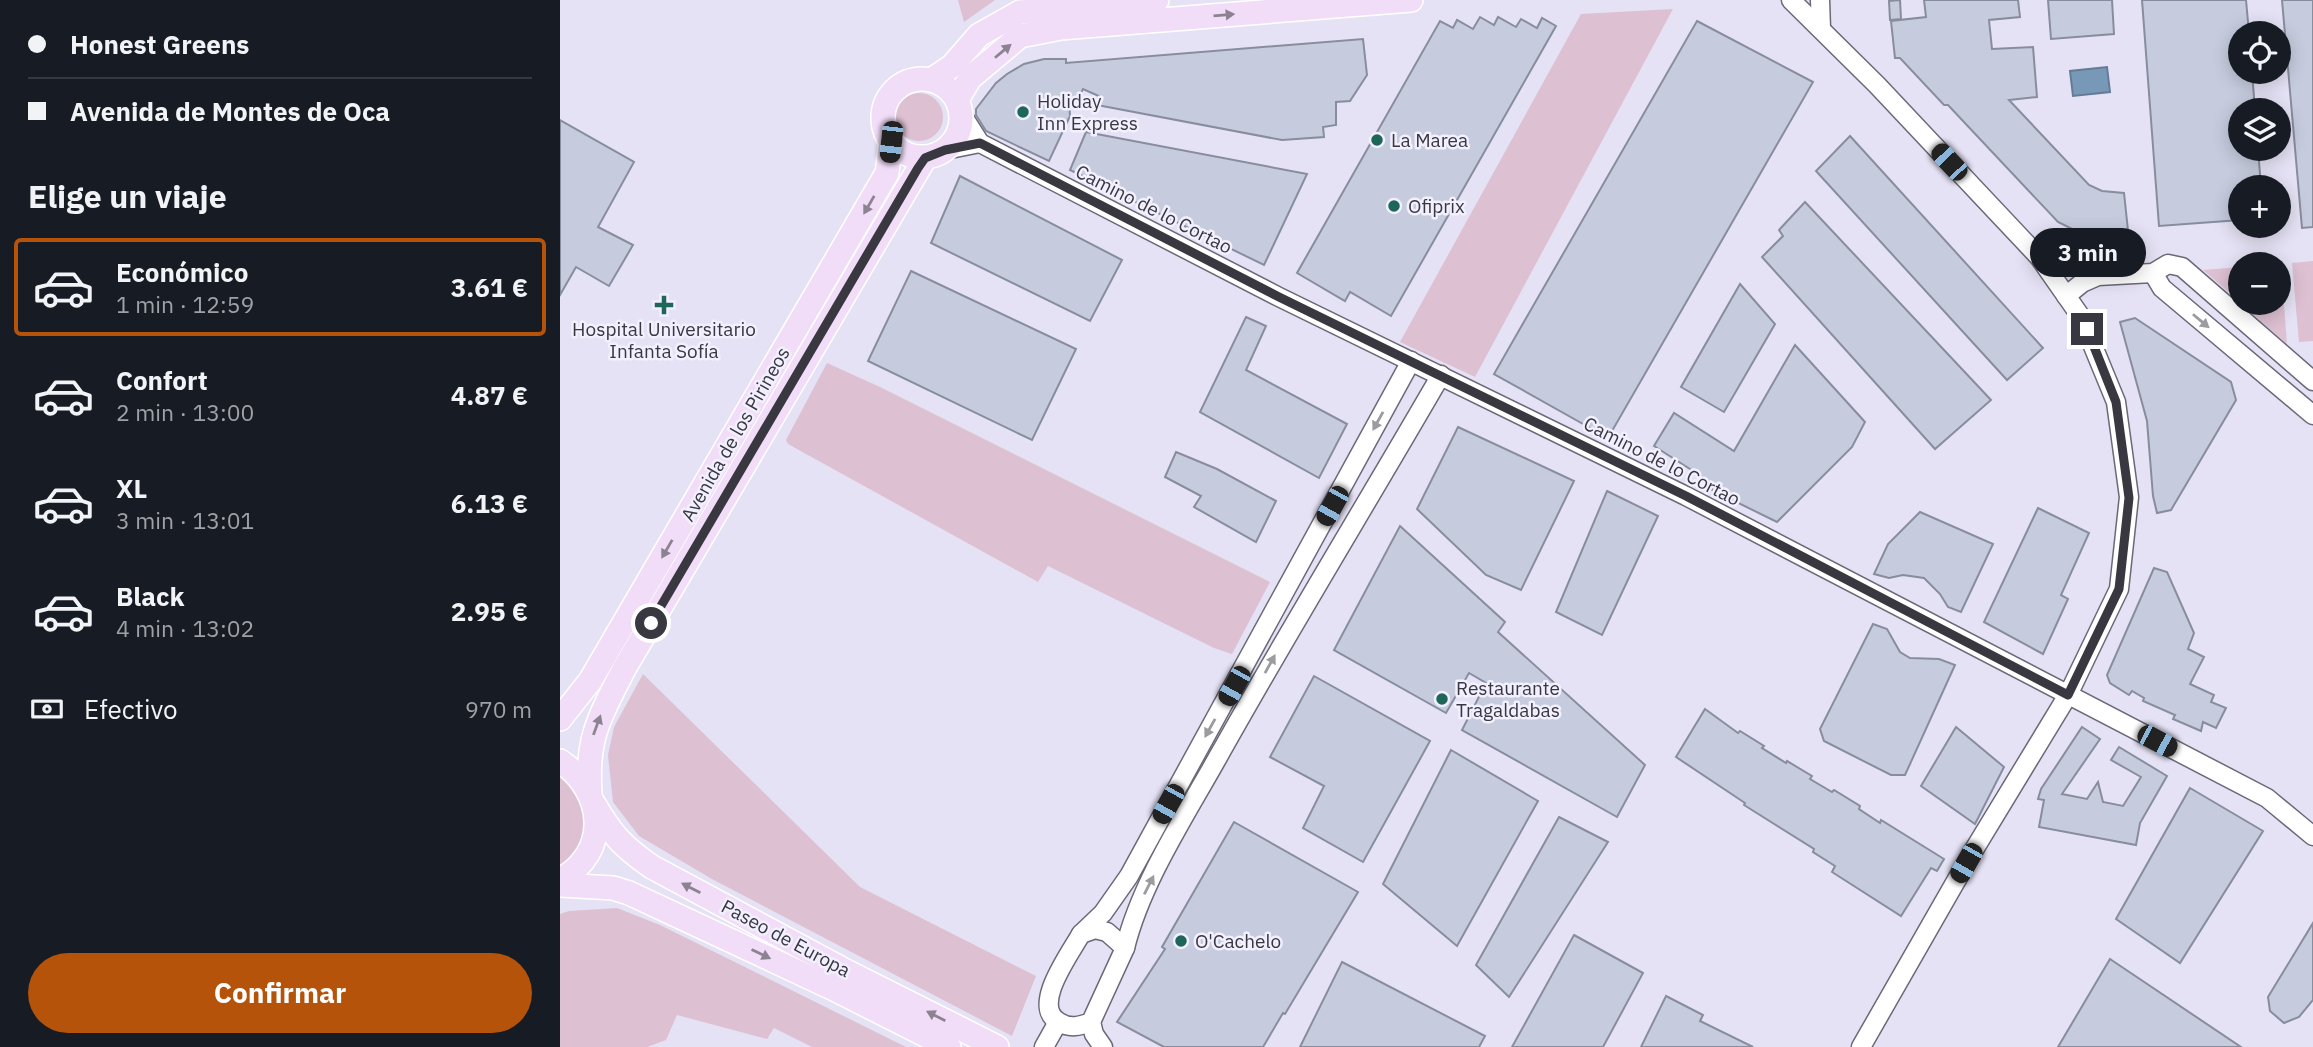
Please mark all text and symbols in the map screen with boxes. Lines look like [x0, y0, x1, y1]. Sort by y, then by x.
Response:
one-way arrow [1213, 9, 1235, 20]
map controls [2228, 21, 2291, 315]
button: locate [2228, 21, 2291, 84]
text: Honest Greens [70, 27, 249, 61]
one-way arrow [993, 43, 1011, 58]
place label: Holiday Inn Express [1037, 89, 1138, 135]
text: Avenida de Montes de Oca [70, 94, 390, 128]
button: layers [2228, 98, 2291, 161]
marker: Holiday Inn Express [1015, 104, 1031, 120]
car [879, 120, 904, 164]
place label: La Marea [1391, 128, 1468, 152]
marker: La Marea [1369, 132, 1385, 148]
car [1927, 139, 1972, 185]
street label: Camino de lo Cortao [1072, 159, 1236, 259]
text: Elige un viaje [28, 175, 227, 217]
button: + [2228, 175, 2291, 238]
place label: Ofiprix [1408, 194, 1465, 218]
one-way arrow [863, 195, 875, 215]
marker: Ofiprix [1386, 198, 1402, 214]
callout: 3 min [2029, 228, 2145, 276]
text: 3 min [2058, 237, 2118, 267]
button: − [2228, 252, 2291, 315]
text: Económico [116, 255, 248, 289]
icon: car [32, 256, 95, 319]
text: 3.61 € [451, 270, 528, 304]
text: 1 min · 12:59 [116, 289, 254, 319]
marker: Hospital Universitario Infanta Sofía [654, 295, 674, 315]
route end [2071, 313, 2103, 345]
one-way arrow [2191, 313, 2209, 328]
place label: Hospital Universitario Infanta Sofía [572, 317, 756, 363]
street label: Avenida de los Pirineos [675, 343, 795, 525]
text: Confort [116, 363, 208, 397]
icon: car [32, 364, 95, 427]
text: 4.87 € [451, 378, 528, 412]
text: 2 min · 13:00 [116, 397, 254, 427]
one-way arrow [1372, 411, 1384, 431]
street label: Camino de lo Cortao [1580, 411, 1744, 511]
text: XL [116, 471, 147, 505]
icon: car [32, 472, 95, 535]
car [1313, 483, 1352, 529]
text: 6.13 € [451, 486, 528, 520]
text: 3 min · 13:01 [116, 505, 254, 535]
one-way arrow [661, 540, 674, 559]
text: Black [116, 579, 184, 613]
icon: car [32, 580, 95, 643]
text: 2.95 € [451, 594, 528, 628]
route start [635, 607, 667, 639]
text: 4 min · 13:02 [116, 613, 254, 643]
one-way arrow [1264, 654, 1276, 674]
car [1215, 663, 1254, 709]
place label: Restaurante Tragaldabas [1456, 676, 1560, 722]
icon: cash [28, 690, 66, 728]
marker: Restaurante Tragaldabas [1434, 691, 1450, 707]
text: Efectivo [84, 692, 178, 726]
text: 970 m [465, 694, 532, 724]
one-way arrow [592, 715, 603, 736]
one-way arrow [1204, 719, 1216, 738]
car [2134, 722, 2181, 760]
car [1149, 781, 1188, 827]
car [1947, 840, 1986, 886]
one-way arrow [1143, 875, 1154, 895]
one-way arrow [682, 882, 701, 894]
street label: Paseo de Europa [717, 894, 855, 982]
place label: O'Cachelo [1195, 929, 1281, 953]
marker: O'Cachelo [1173, 933, 1189, 949]
one-way arrow [751, 948, 771, 960]
button: Confirmar [28, 953, 532, 1033]
one-way arrow [926, 1011, 946, 1022]

